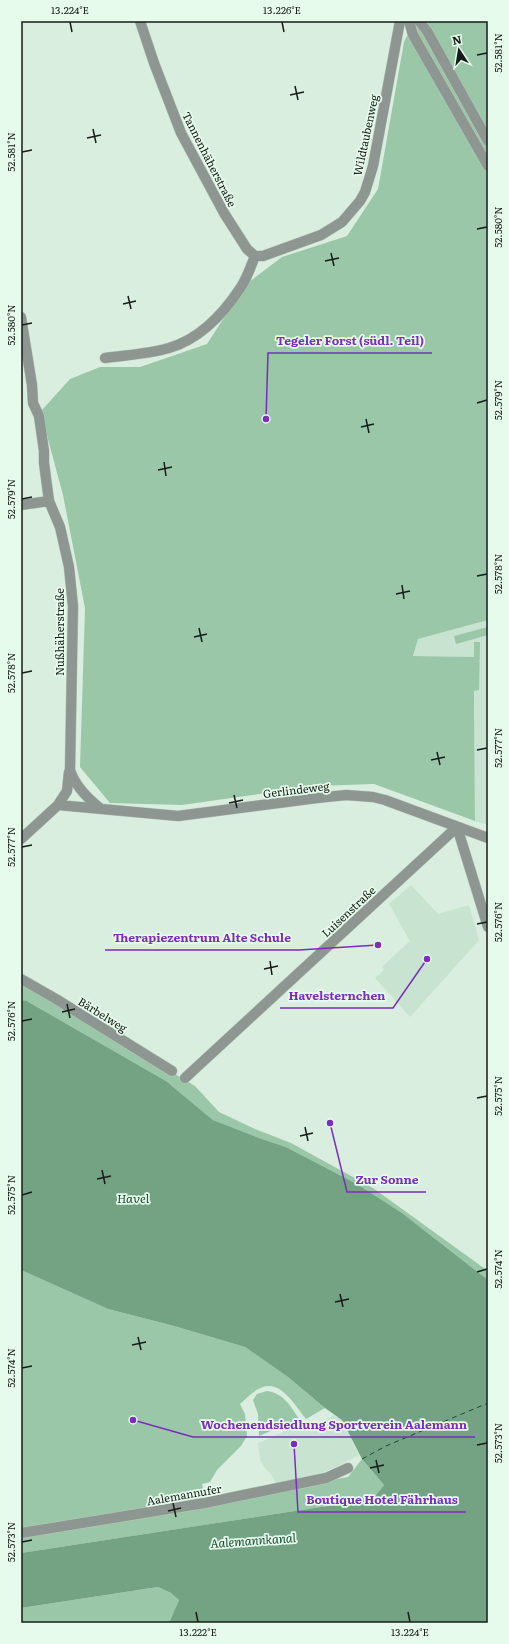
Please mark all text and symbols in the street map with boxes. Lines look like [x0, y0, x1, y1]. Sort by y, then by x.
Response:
text: 13.224°E [51, 2, 89, 17]
text: 13.226°E [263, 2, 301, 17]
north arrow [439, 30, 479, 70]
text: N [451, 30, 463, 48]
text: 52.581°N [490, 33, 505, 73]
street label: Wildtaubenweg [349, 92, 382, 177]
street label: Tannenhäherstraße [179, 109, 241, 210]
text: 52.581°N [3, 132, 18, 172]
text: 52.580°N [490, 206, 505, 248]
text: 52.580°N [3, 304, 18, 346]
callout: Tegeler Forst (südl. Teil) [268, 329, 432, 353]
text: Tegeler Forst (südl. Teil) [276, 331, 424, 349]
text: 52.579°N [490, 380, 505, 420]
text: 52.579°N [3, 479, 18, 519]
text: 52.578°N [490, 554, 505, 594]
street label: Nußhäherstraße [51, 588, 67, 676]
text: 52.578°N [3, 653, 18, 693]
text: 52.577°N [490, 728, 505, 768]
street label: Gerlindeweg [262, 777, 331, 801]
text: 52.577°N [3, 827, 18, 867]
street label: Luisenstraße [317, 882, 379, 940]
text: 52.576°N [490, 902, 505, 942]
callout: Therapiezentrum Alte Schule [105, 926, 299, 950]
text: Therapiezentrum Alte Schule [113, 928, 291, 946]
callout: Havelsternchen [280, 984, 393, 1008]
text: Havelsternchen [289, 986, 386, 1004]
street label: Bärbelweg [75, 993, 131, 1036]
text: 52.576°N [3, 1001, 18, 1041]
text: 52.575°N [490, 1076, 505, 1116]
callout: Zur Sonne [347, 1168, 426, 1192]
text: Zur Sonne [355, 1170, 419, 1188]
text: 52.575°N [3, 1175, 18, 1215]
water label: Havel [117, 1189, 150, 1207]
text: 52.574°N [490, 1249, 505, 1289]
text: 52.574°N [3, 1348, 18, 1388]
callout: Wochenendsiedlung Sportverein Aalemann [193, 1413, 475, 1437]
text: Wochenendsiedlung Sportverein Aalemann [201, 1415, 468, 1433]
text: 52.573°N [490, 1423, 505, 1463]
street label: Aalemannufer [145, 1479, 223, 1508]
callout: Boutique Hotel Fährhaus [298, 1488, 466, 1512]
text: Boutique Hotel Fährhaus [306, 1490, 458, 1508]
text: 52.573°N [3, 1522, 18, 1562]
water label: Aalemannkanal [210, 1528, 297, 1552]
text: 13.222°E [179, 1624, 217, 1639]
text: 13.224°E [391, 1624, 429, 1639]

